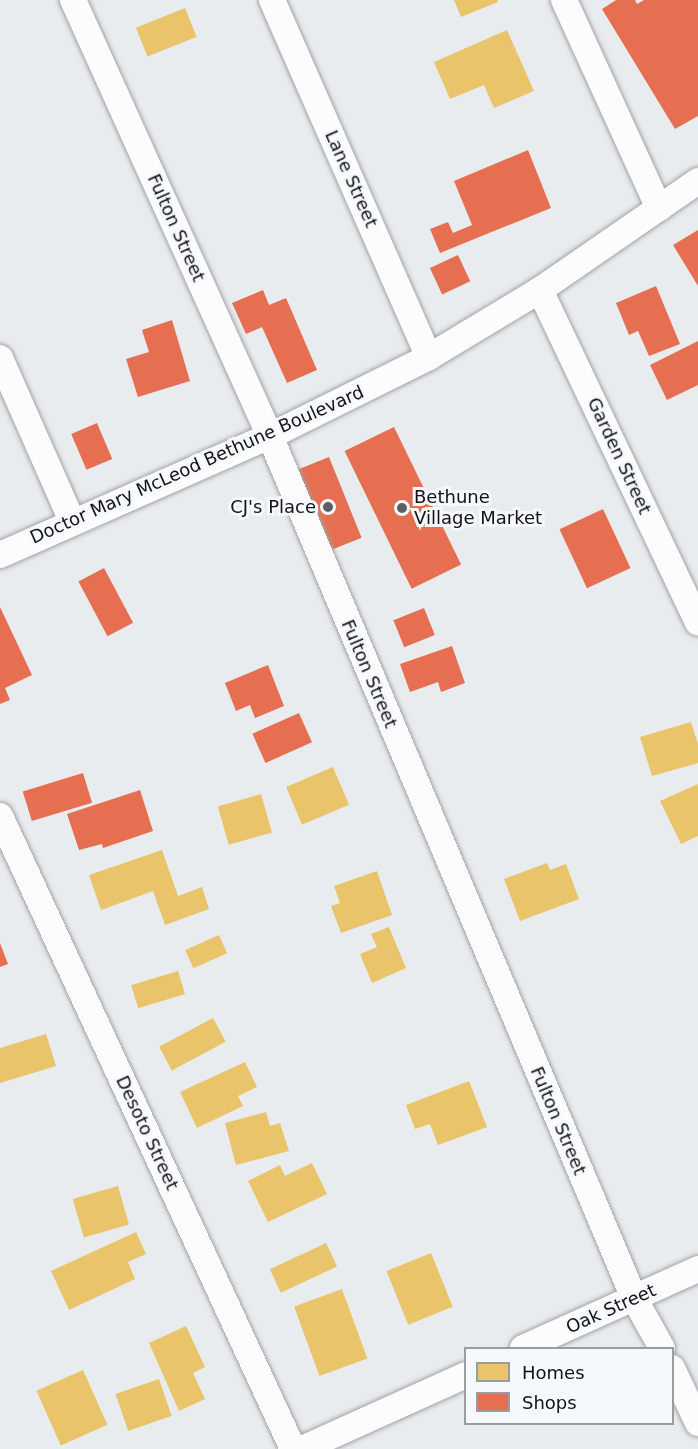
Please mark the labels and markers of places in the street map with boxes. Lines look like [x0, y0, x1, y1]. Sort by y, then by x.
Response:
place label: Bethune Village Market [414, 487, 542, 530]
place label: CJ's Place [230, 496, 316, 518]
marker: CJ's Place [321, 500, 335, 514]
marker: Bethune Village Market [395, 501, 409, 515]

